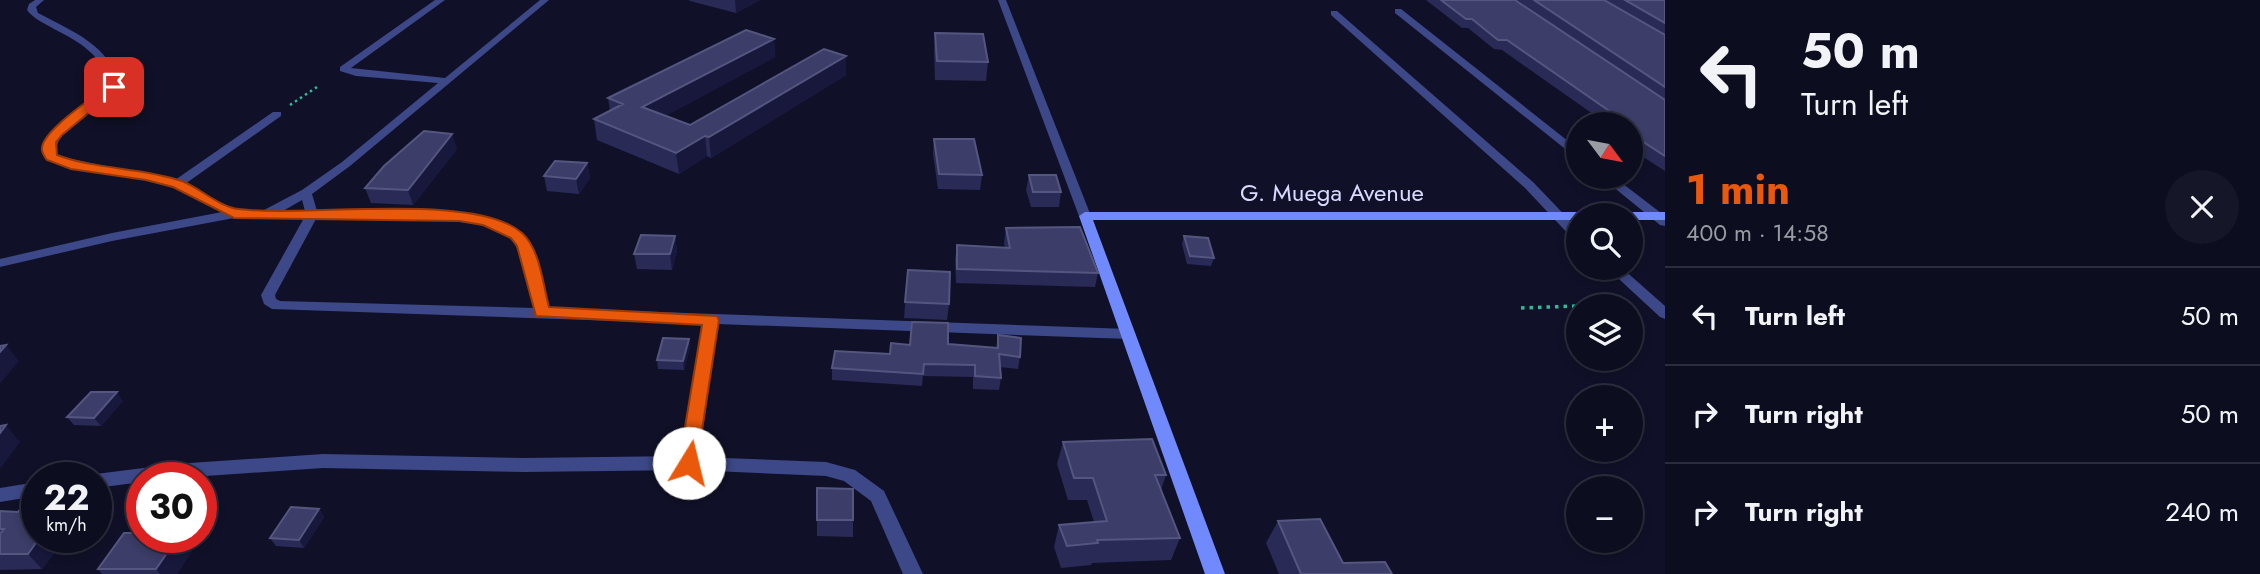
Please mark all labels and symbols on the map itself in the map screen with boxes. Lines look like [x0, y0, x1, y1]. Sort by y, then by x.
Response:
pin [84, 57, 144, 117]
north arrow [1566, 112, 1643, 189]
street label: G. Muega Avenue [1240, 175, 1424, 210]
position arrow [652, 426, 726, 500]
speed limit sign: 30 [126, 462, 217, 553]

